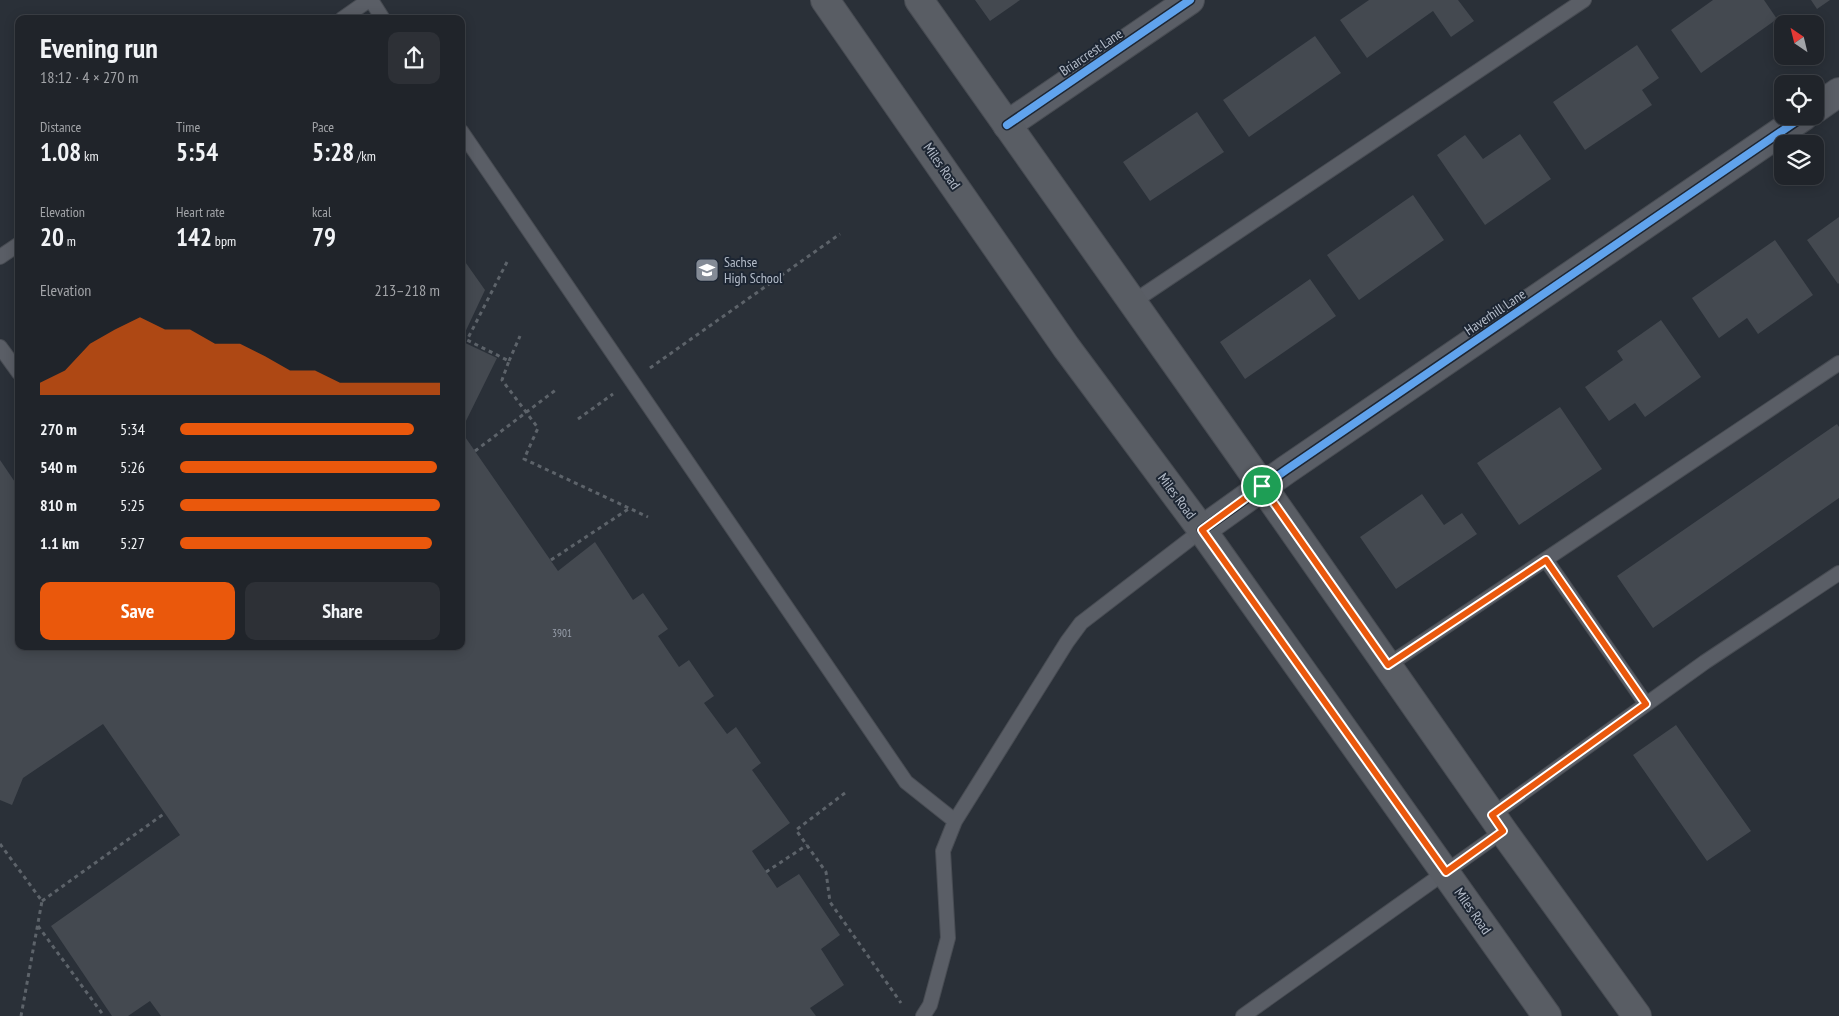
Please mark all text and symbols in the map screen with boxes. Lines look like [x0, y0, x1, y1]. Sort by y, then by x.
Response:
north arrow [1774, 15, 1824, 65]
map controls [1774, 15, 1824, 185]
street label: Briarcrest Lane [1056, 24, 1126, 80]
text: Evening run [40, 29, 158, 66]
button: share [388, 32, 440, 84]
text: 18:12 · 4 × 270 m [40, 67, 138, 87]
button: locate [1774, 75, 1824, 125]
text: Distance [40, 118, 81, 136]
text: Time [176, 118, 200, 136]
text: Pace [312, 118, 334, 136]
button: layers [1774, 135, 1824, 185]
text: 1.08 [40, 136, 81, 168]
text: 5:54 [176, 136, 218, 168]
text: 5:28 [312, 136, 354, 168]
street label: Miles Road [920, 139, 964, 193]
text: km [81, 147, 99, 165]
text: /km [354, 147, 376, 165]
text: Elevation [40, 203, 85, 221]
text: Heart rate [176, 203, 225, 221]
text: kcal [312, 203, 331, 221]
text: 20 [40, 221, 64, 253]
text: 142 [176, 221, 212, 253]
text: 79 [312, 221, 336, 253]
text: m [64, 232, 76, 250]
text: bpm [212, 232, 236, 250]
place label: Sachse High School [724, 253, 783, 287]
school or university icon: Sachse High School [694, 257, 720, 283]
text: Elevation [40, 280, 91, 300]
text: 213–218 m [375, 280, 440, 300]
street label: Haverhill Lane [1461, 285, 1529, 339]
text: 270 m [40, 419, 77, 439]
text: 5:34 [120, 419, 145, 439]
text: 540 m [40, 457, 77, 477]
text: 5:26 [120, 457, 145, 477]
pin [1241, 465, 1283, 507]
street label: Miles Road [1154, 470, 1200, 522]
icon: arrive [1248, 472, 1276, 500]
text: 810 m [40, 495, 77, 515]
text: 5:25 [120, 495, 145, 515]
text: 1.1 km [40, 533, 79, 553]
text: 5:27 [120, 533, 145, 553]
button: Save [40, 582, 235, 640]
button: Share [245, 582, 440, 640]
house number: 3901 [552, 626, 572, 640]
street label: Miles Road [1451, 884, 1495, 938]

